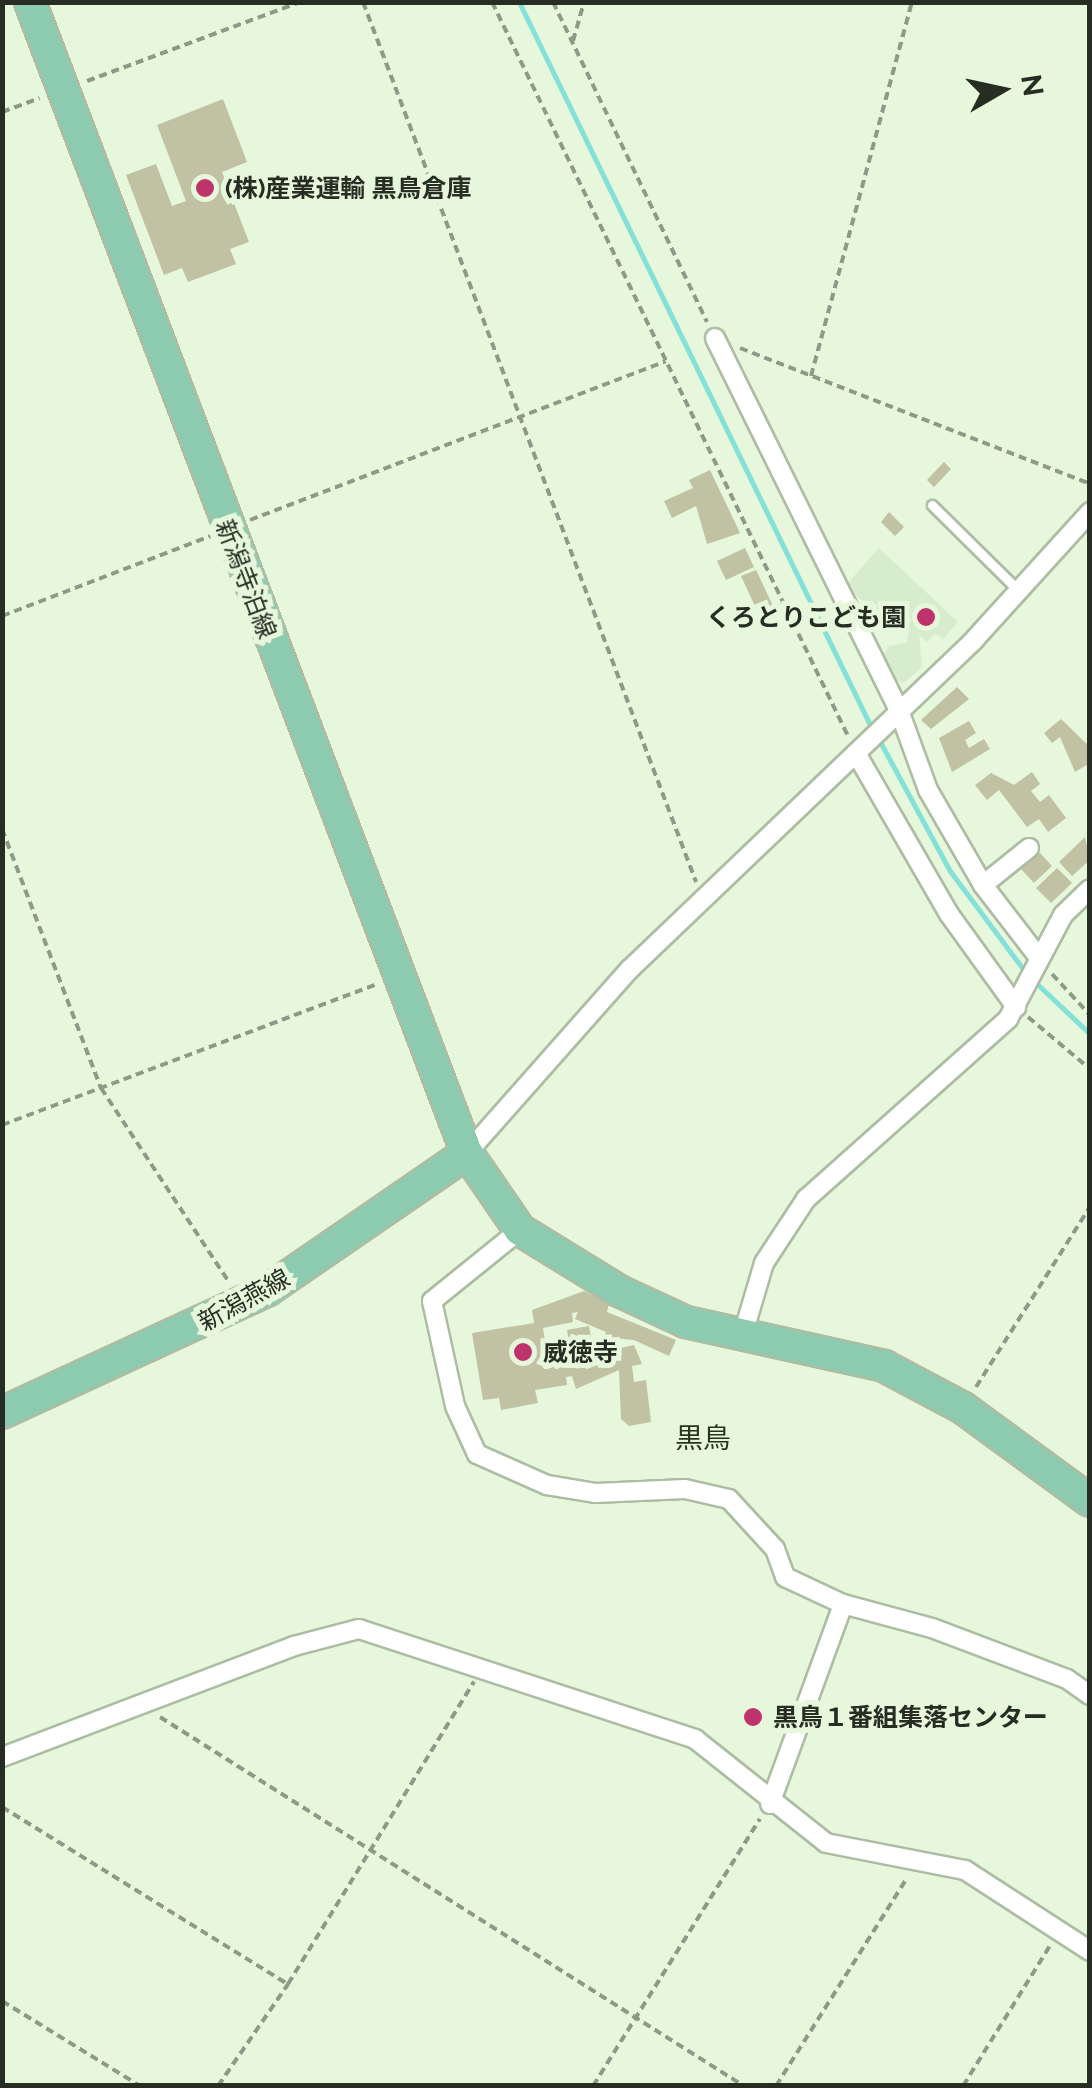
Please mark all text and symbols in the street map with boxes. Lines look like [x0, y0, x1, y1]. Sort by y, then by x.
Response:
north arrow [952, 40, 1052, 140]
text: N [1014, 72, 1050, 98]
place label: (株)産業運輸 黒鳥倉庫 [225, 173, 471, 203]
marker: (株)産業運輸 黒鳥倉庫 [194, 177, 216, 199]
street label: 新潟寺泊線 [210, 515, 282, 643]
place label: くろとりこども園 [706, 602, 906, 632]
marker: くろとりこども園 [915, 606, 937, 628]
street label: 新潟燕線 [193, 1263, 295, 1337]
place label: 威徳寺 [543, 1337, 618, 1367]
marker: 威徳寺 [512, 1341, 534, 1363]
district label: 黒鳥 [675, 1422, 731, 1456]
place label: 黒鳥１番組集落センター [773, 1702, 1048, 1732]
marker: 黒鳥１番組集落センター [742, 1706, 764, 1728]

